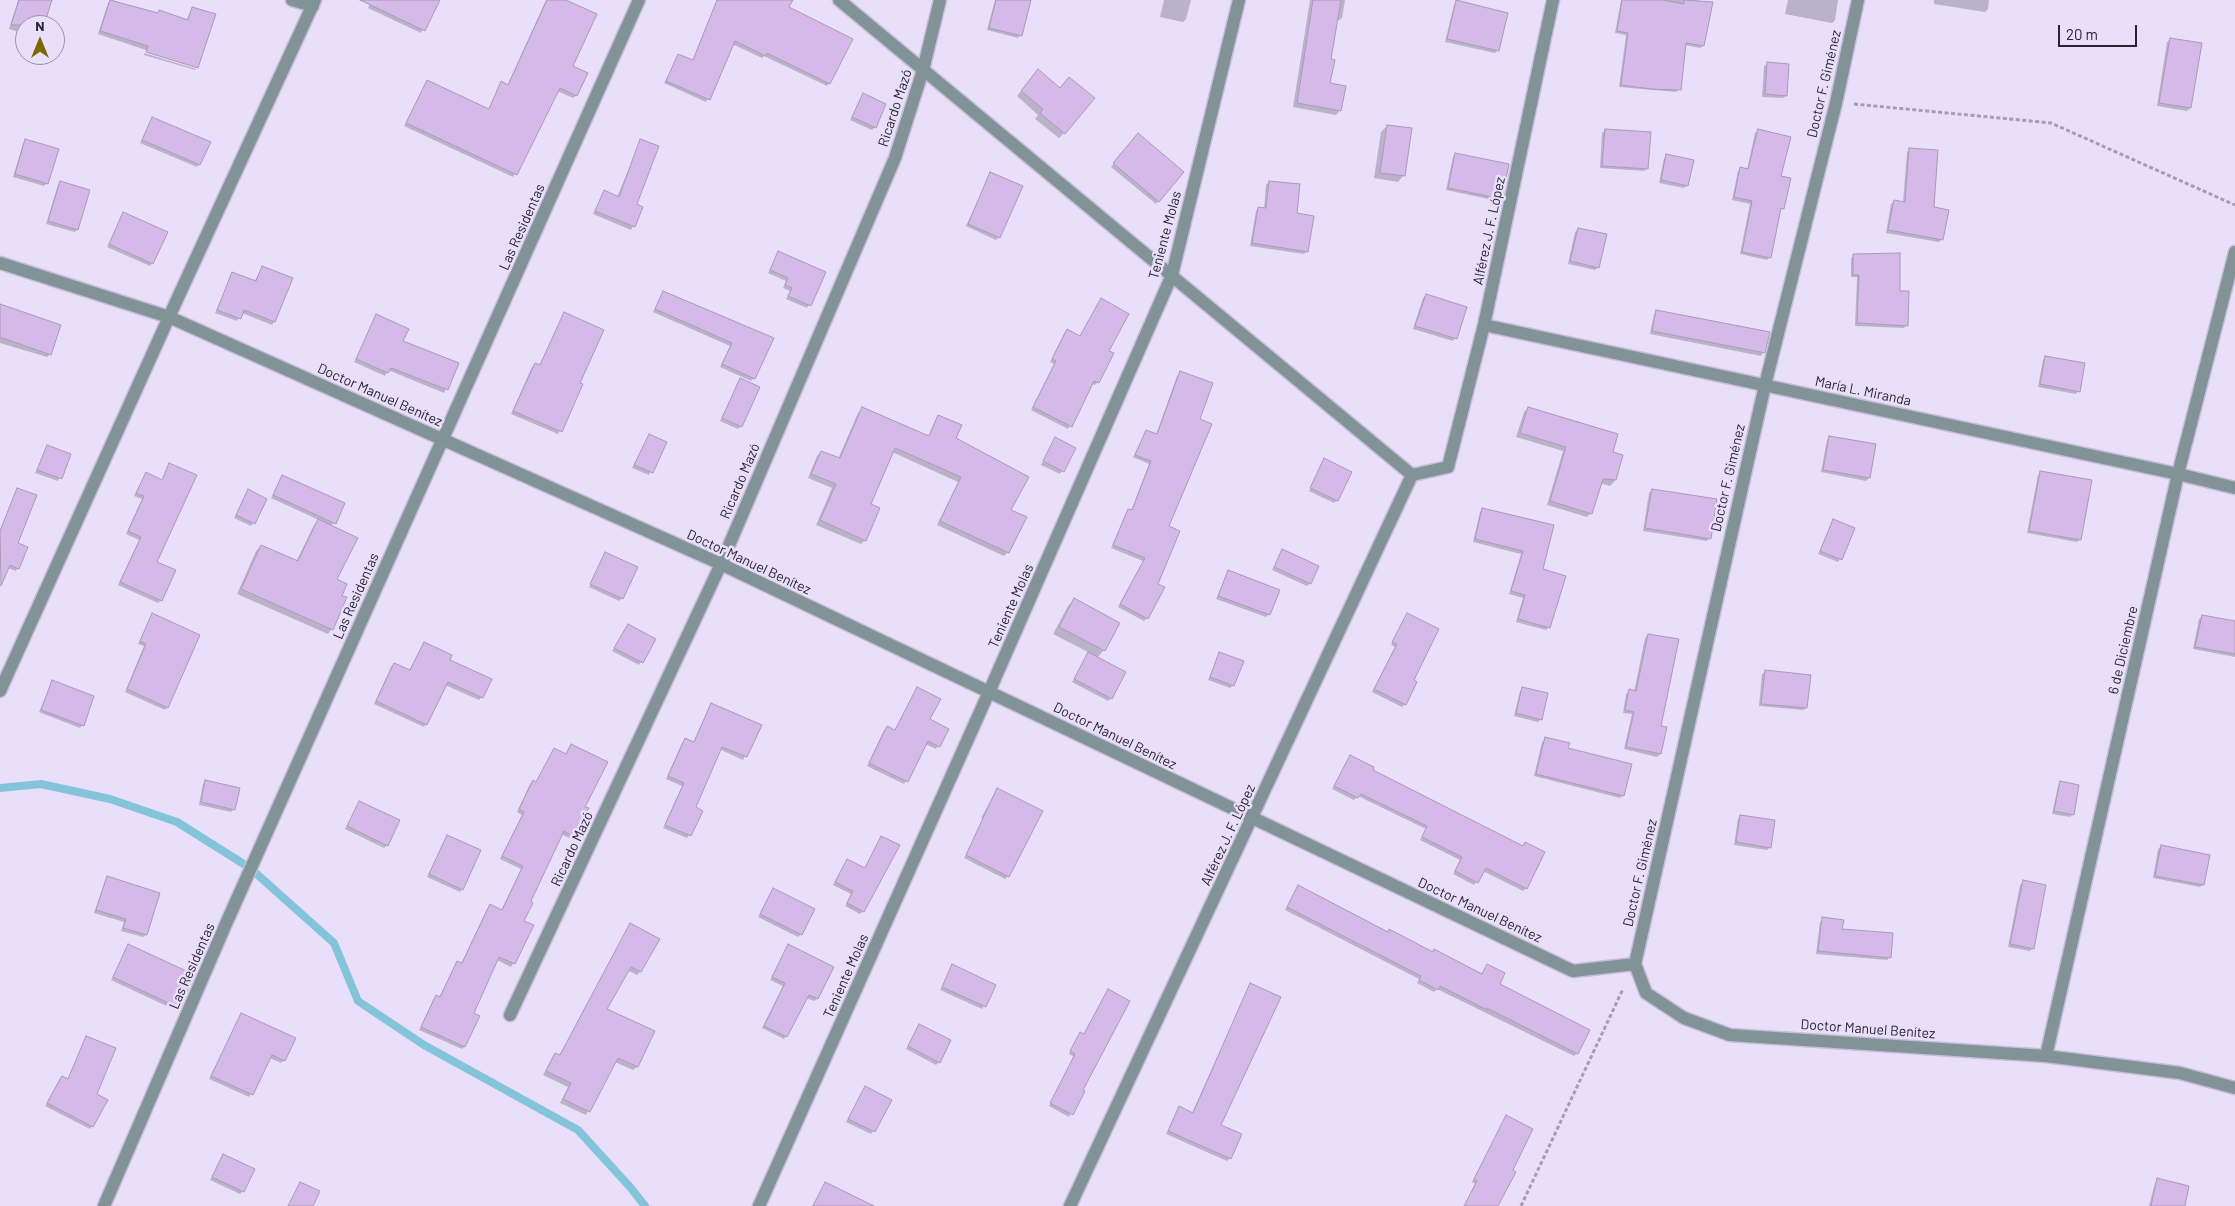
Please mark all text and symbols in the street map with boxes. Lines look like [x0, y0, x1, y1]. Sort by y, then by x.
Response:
north arrow [15, 15, 65, 65]
scale bar [2060, 15, 2139, 47]
text: N [35, 17, 45, 34]
text: 20 m [2066, 25, 2098, 43]
street label: Doctor F. Giménez [1803, 29, 1845, 139]
street label: Ricardo Mazó [875, 67, 915, 149]
street label: Alférez J. F. López [1469, 175, 1509, 287]
street label: Las Residentas [496, 181, 548, 273]
street label: Teniente Molas [1145, 189, 1185, 281]
street label: Doctor Manuel Benítez [315, 360, 445, 430]
street label: María L. Miranda [1813, 373, 1913, 409]
street label: Doctor F. Giménez [1707, 423, 1749, 533]
street label: Ricardo Mazó [717, 441, 763, 521]
street label: Doctor Manuel Benítez [684, 526, 814, 598]
street label: Las Residentas [330, 550, 382, 642]
street label: Teniente Molas [985, 561, 1037, 651]
street label: 6 de Diciembre [2105, 604, 2141, 696]
street label: Doctor Manuel Benítez [1051, 699, 1179, 773]
street label: Alférez J. F. López [1197, 782, 1259, 888]
street label: Ricardo Mazó [547, 809, 597, 889]
street label: Doctor F. Giménez [1619, 818, 1661, 928]
street label: Doctor Manuel Benítez [1415, 874, 1545, 946]
street label: Las Residentas [166, 920, 218, 1012]
street label: Teniente Molas [820, 931, 872, 1021]
street label: Doctor Manuel Benítez [1800, 1016, 1936, 1042]

